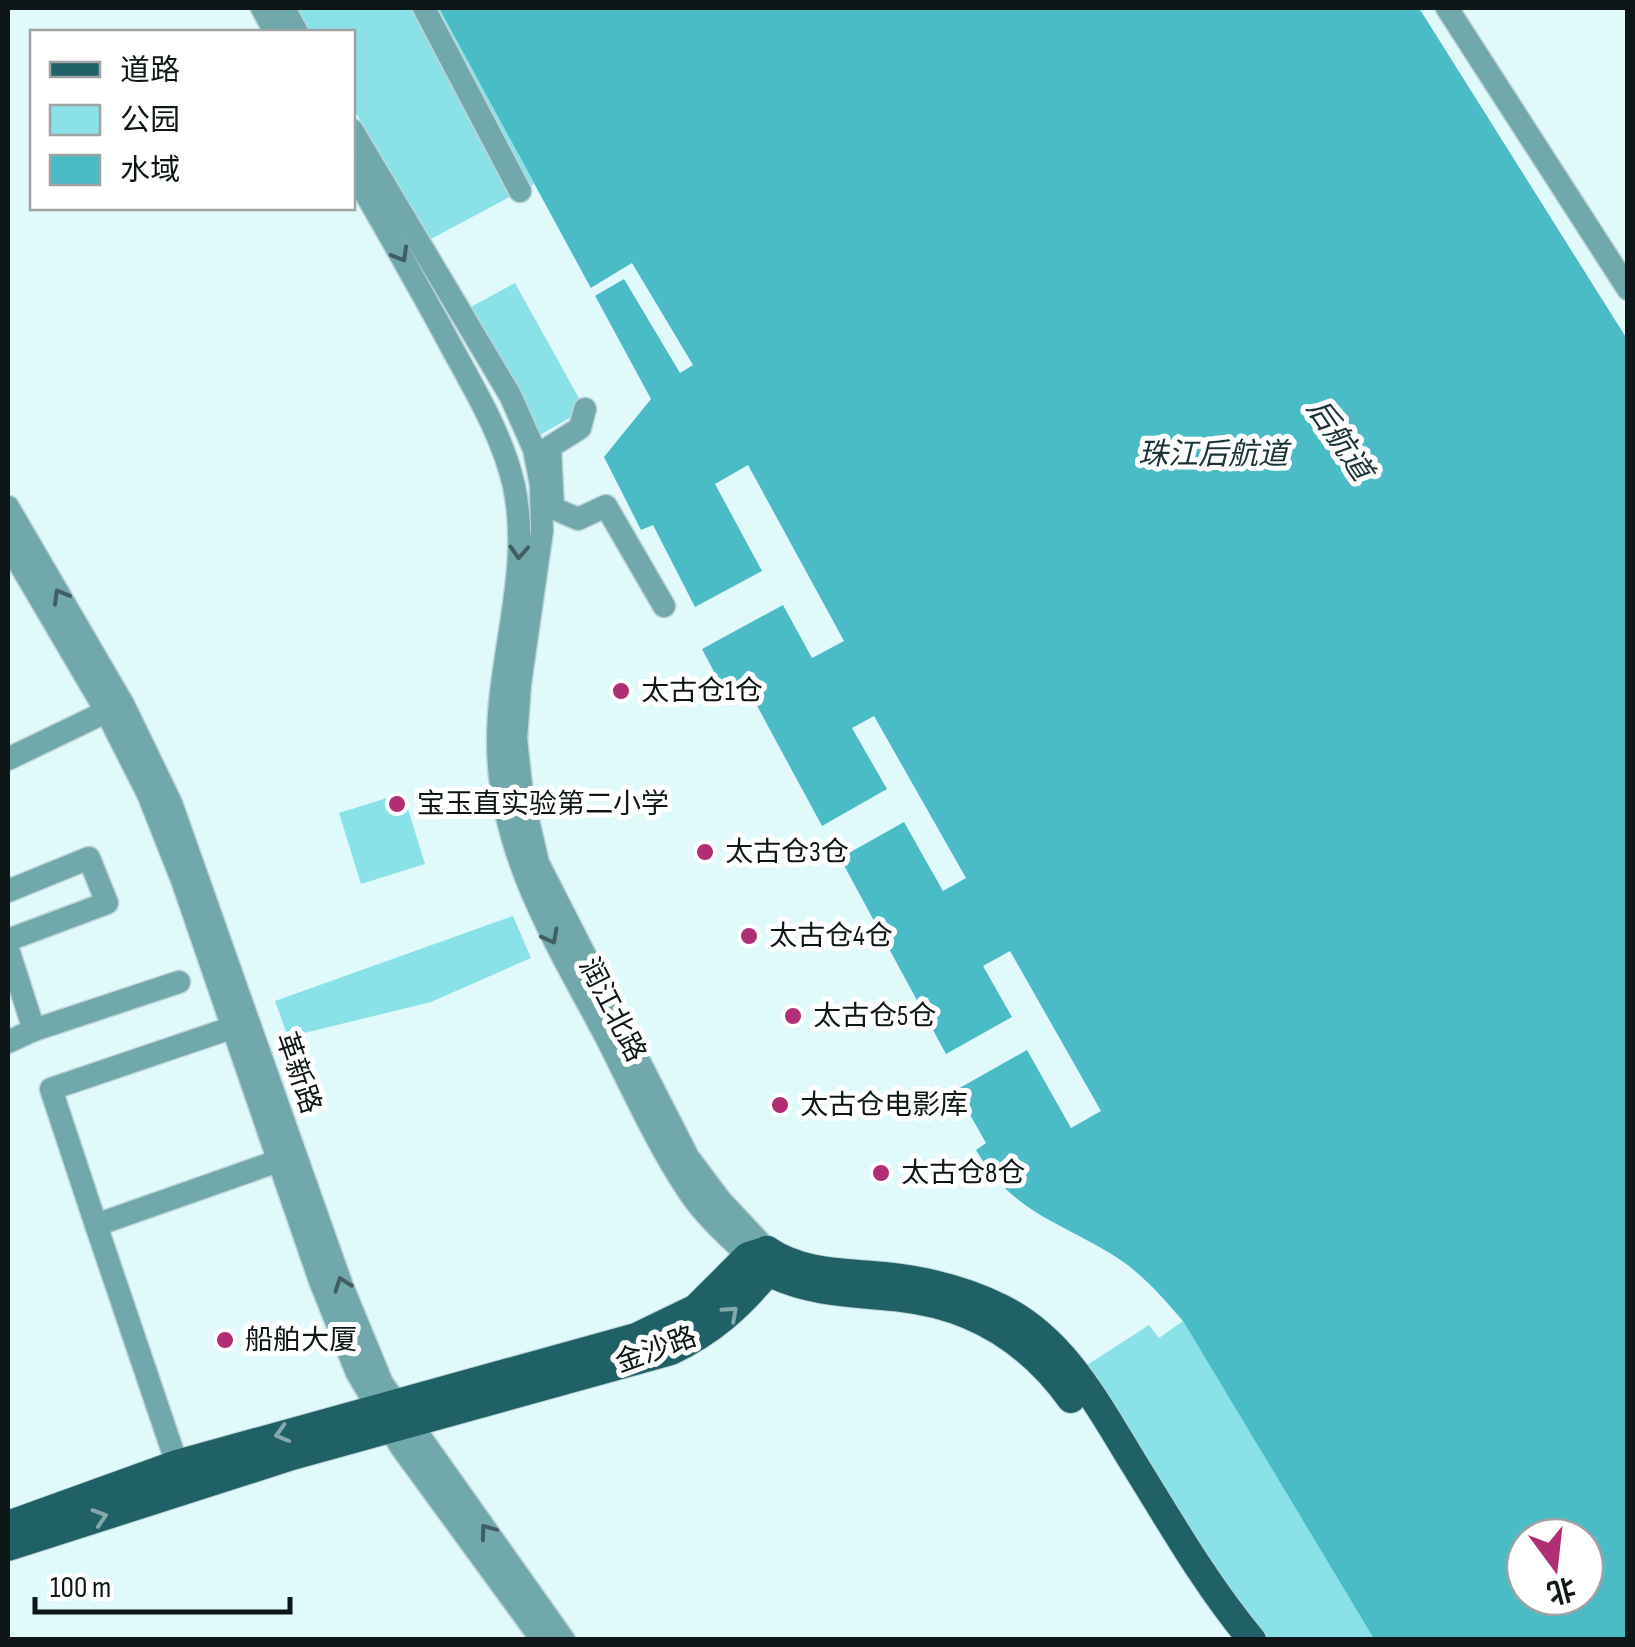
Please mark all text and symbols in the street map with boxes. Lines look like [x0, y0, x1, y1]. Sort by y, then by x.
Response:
legend [30, 30, 355, 210]
text: 道路 [120, 53, 180, 89]
text: 公园 [120, 103, 180, 139]
text: 水域 [120, 153, 180, 189]
one-way arrow [388, 244, 408, 262]
water label: 后航道 [1299, 393, 1381, 491]
water label: 珠江后航道 [1138, 437, 1292, 473]
one-way arrow [509, 545, 530, 561]
one-way arrow [53, 589, 73, 607]
place label: 太古仓1仓 [641, 675, 763, 708]
marker: 太古仓1仓 [610, 680, 632, 702]
place label: 宝玉直实验第二小学 [417, 788, 669, 821]
marker: 宝玉直实验第二小学 [386, 793, 408, 815]
place label: 太古仓3仓 [725, 836, 849, 869]
marker: 太古仓3仓 [694, 841, 716, 863]
place label: 太古仓4仓 [769, 920, 893, 953]
marker: 太古仓4仓 [738, 925, 760, 947]
one-way arrow [539, 926, 558, 944]
street label: 润江北路 [572, 953, 652, 1067]
place label: 太古仓5仓 [813, 1000, 936, 1033]
marker: 太古仓5仓 [782, 1005, 804, 1027]
street label: 革新路 [269, 1028, 327, 1118]
place label: 太古仓电影库 [800, 1089, 968, 1122]
marker: 太古仓电影库 [769, 1094, 791, 1116]
place label: 太古仓8仓 [901, 1157, 1025, 1190]
marker: 太古仓8仓 [870, 1162, 892, 1184]
one-way arrow [334, 1276, 354, 1294]
one-way arrow [719, 1307, 737, 1325]
street label: 金沙路 [611, 1320, 701, 1380]
place label: 船舶大厦 [245, 1324, 357, 1357]
marker: 船舶大厦 [214, 1329, 236, 1351]
one-way arrow [274, 1423, 291, 1444]
one-way arrow [91, 1508, 108, 1528]
north arrow [1505, 1517, 1605, 1617]
one-way arrow [481, 1524, 499, 1542]
scale bar [35, 1552, 290, 1614]
text: 100 m [50, 1570, 111, 1606]
text: 北 [1543, 1570, 1579, 1609]

